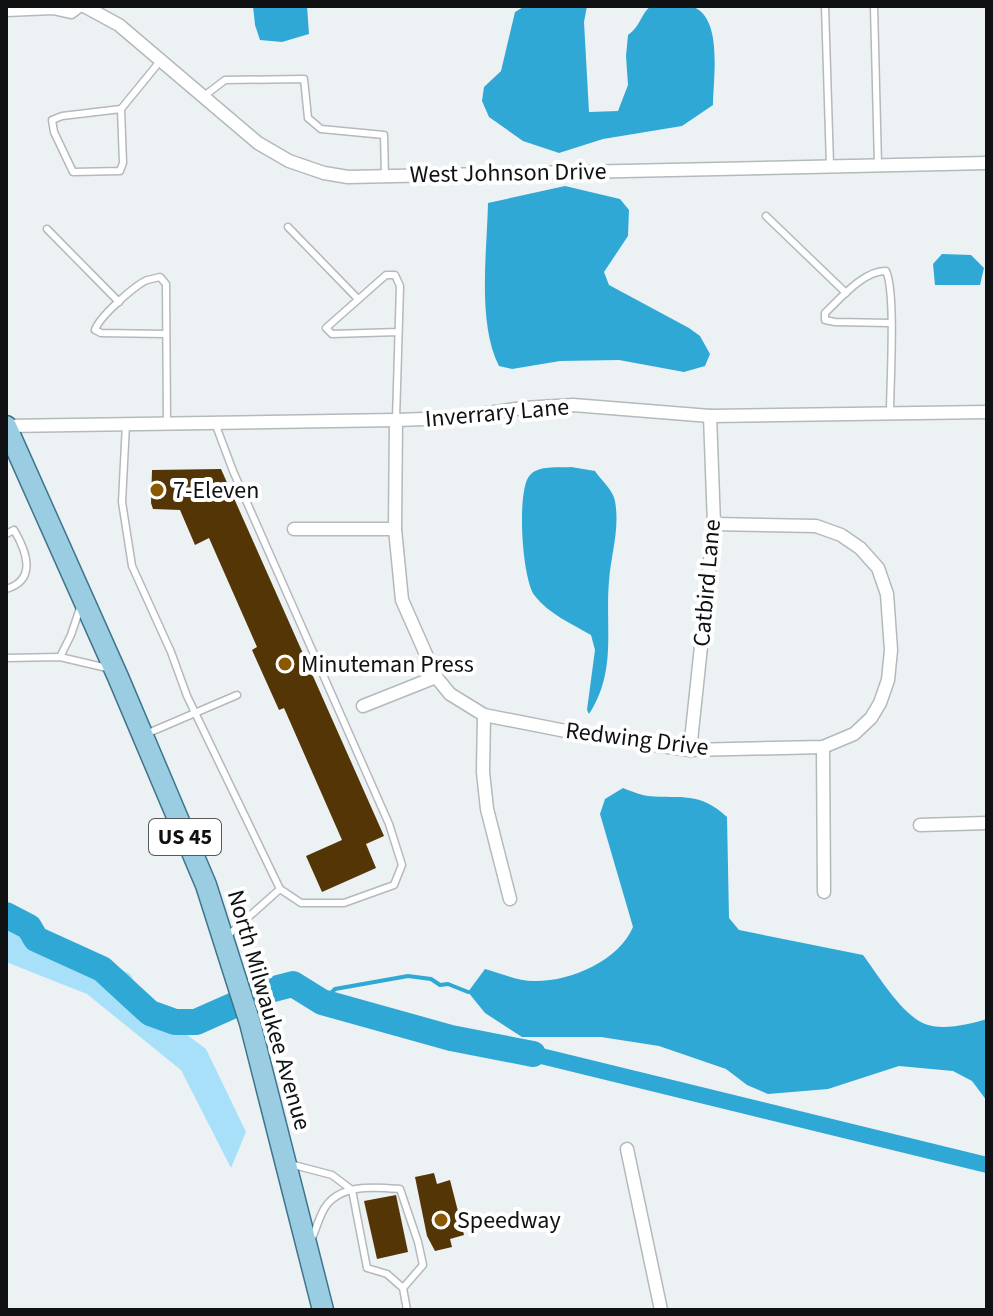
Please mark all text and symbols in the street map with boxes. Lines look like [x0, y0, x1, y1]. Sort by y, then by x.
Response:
street label: West Johnson Drive [409, 154, 607, 192]
street label: Inverrary Lane [424, 389, 570, 437]
place label: 7-Eleven [173, 473, 259, 508]
marker: 7-Eleven [148, 481, 166, 499]
street label: Catbird Lane [684, 518, 730, 648]
place label: Minuteman Press [301, 647, 474, 682]
marker: Minuteman Press [276, 655, 294, 673]
street label: Redwing Drive [563, 713, 711, 765]
road number: US 45 [149, 819, 221, 855]
street label: North Milwaukee Avenue [218, 886, 320, 1134]
place label: Speedway [457, 1203, 561, 1238]
marker: Speedway [432, 1211, 450, 1229]

